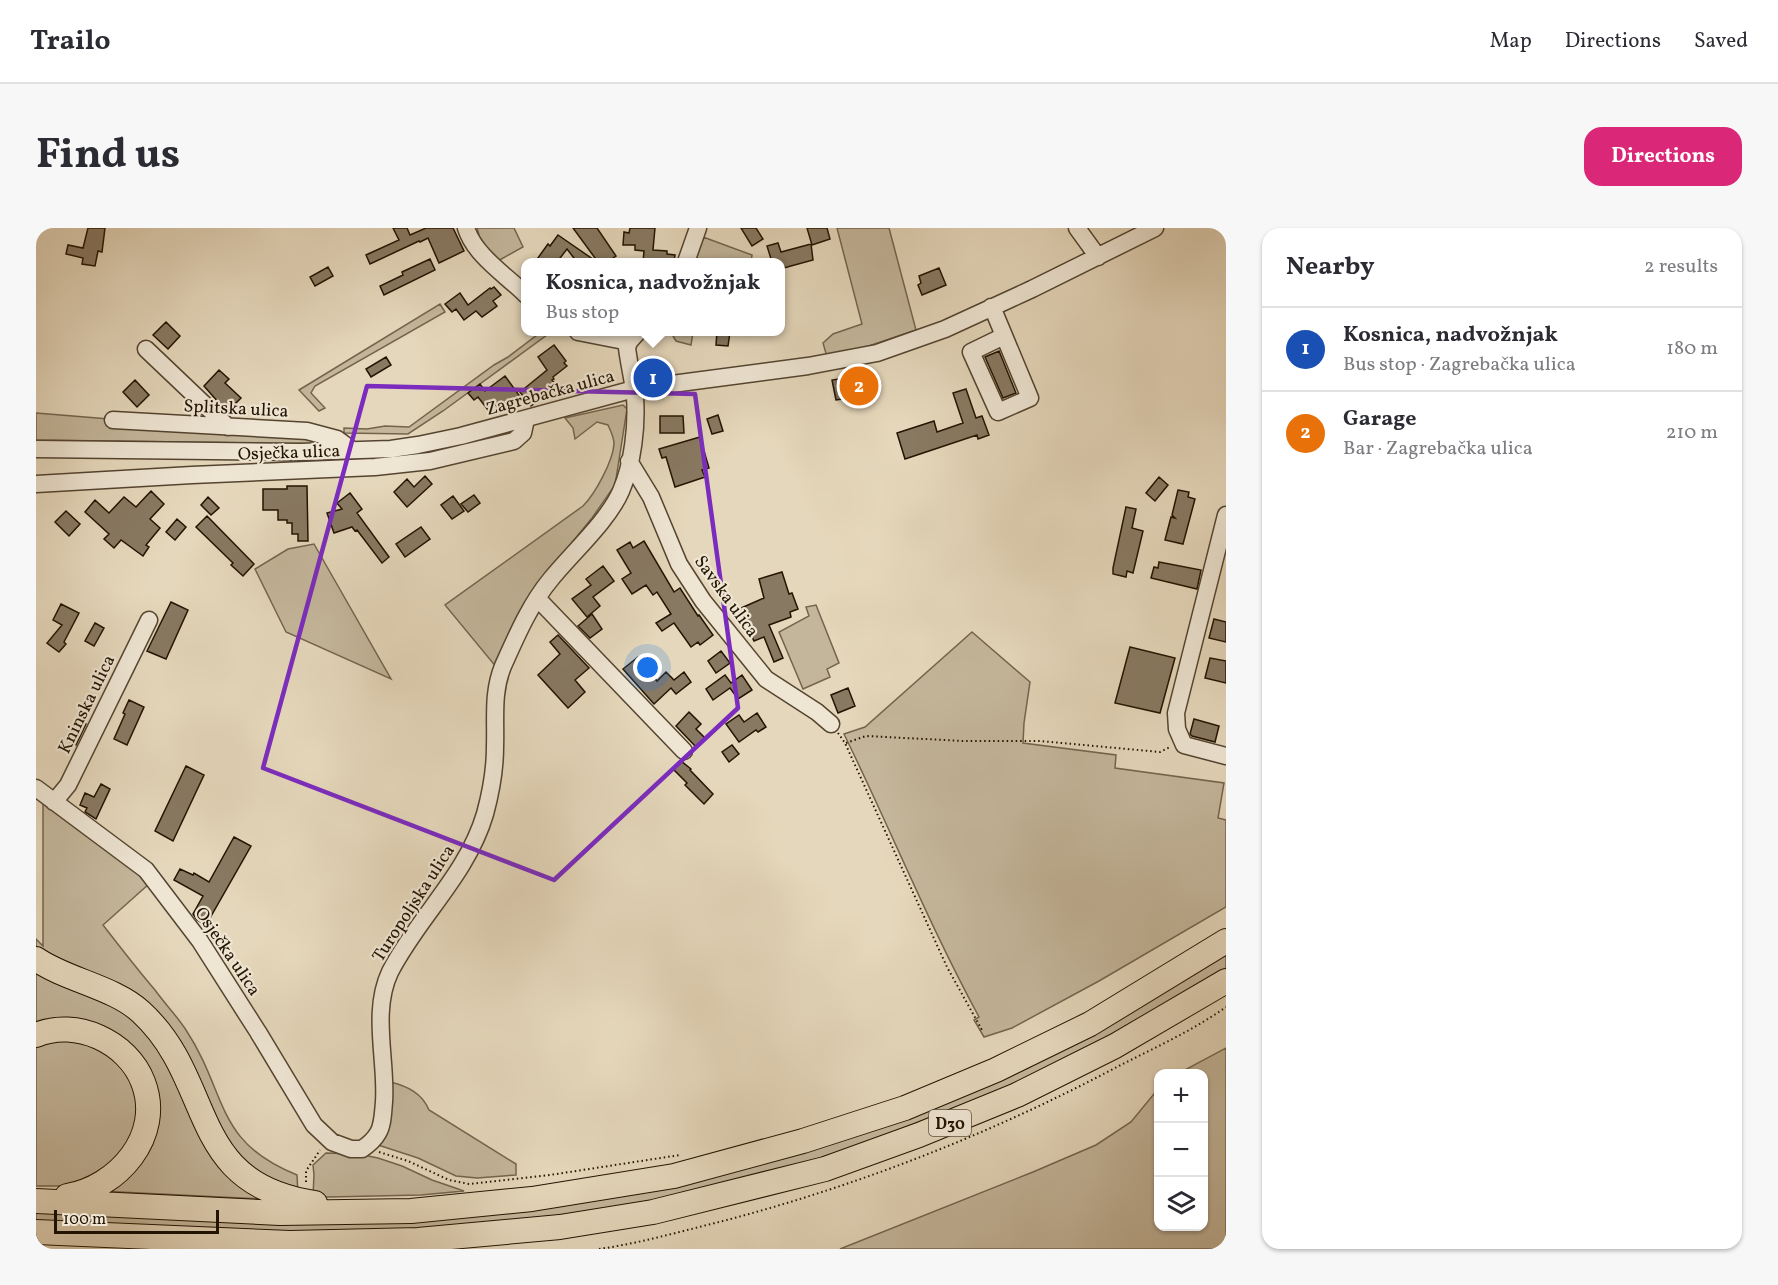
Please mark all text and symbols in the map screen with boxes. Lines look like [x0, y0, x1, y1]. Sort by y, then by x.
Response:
text: Trailo [30, 22, 111, 61]
text: Map [1490, 27, 1532, 56]
text: Directions [1565, 27, 1661, 56]
text: Saved [1694, 27, 1748, 56]
text: Find us [36, 127, 180, 186]
button: Directions [1584, 127, 1742, 186]
text: Nearby [1286, 249, 1375, 285]
text: 2 results [1644, 253, 1718, 281]
popup [521, 258, 785, 336]
text: Kosnica, nadvožnjak [546, 268, 760, 299]
text: Bus stop [546, 299, 619, 327]
text: Kosnica, nadvožnjak [1343, 320, 1558, 351]
text: 1 [1301, 335, 1310, 363]
text: 180 m [1666, 335, 1718, 363]
text: Bus stop · Zagrebačka ulica [1343, 351, 1576, 379]
pin: 1 [634, 356, 672, 400]
street label: Zagrebačka ulica [483, 364, 618, 423]
pin: 2 [840, 364, 878, 408]
street label: Splitska ulica [183, 394, 289, 425]
text: Garage [1343, 404, 1417, 435]
text: 2 [1300, 419, 1311, 447]
text: 210 m [1666, 419, 1718, 447]
text: Bar · Zagrebačka ulica [1343, 435, 1533, 463]
street label: Osječka ulica [237, 439, 341, 468]
street label: Savska ulica [687, 551, 764, 643]
street label: Kninska ulica [53, 651, 122, 758]
your location [633, 653, 662, 682]
street label: Turopoljska ulica [367, 840, 462, 967]
street label: Osječka ulica [188, 902, 266, 1001]
map controls [1154, 1069, 1208, 1231]
button: + [1154, 1069, 1208, 1123]
road number: D30 [929, 1110, 971, 1136]
button: − [1154, 1123, 1208, 1177]
button: layers [1154, 1177, 1208, 1231]
scale bar [54, 1207, 219, 1234]
text: 100 m [63, 1209, 106, 1231]

